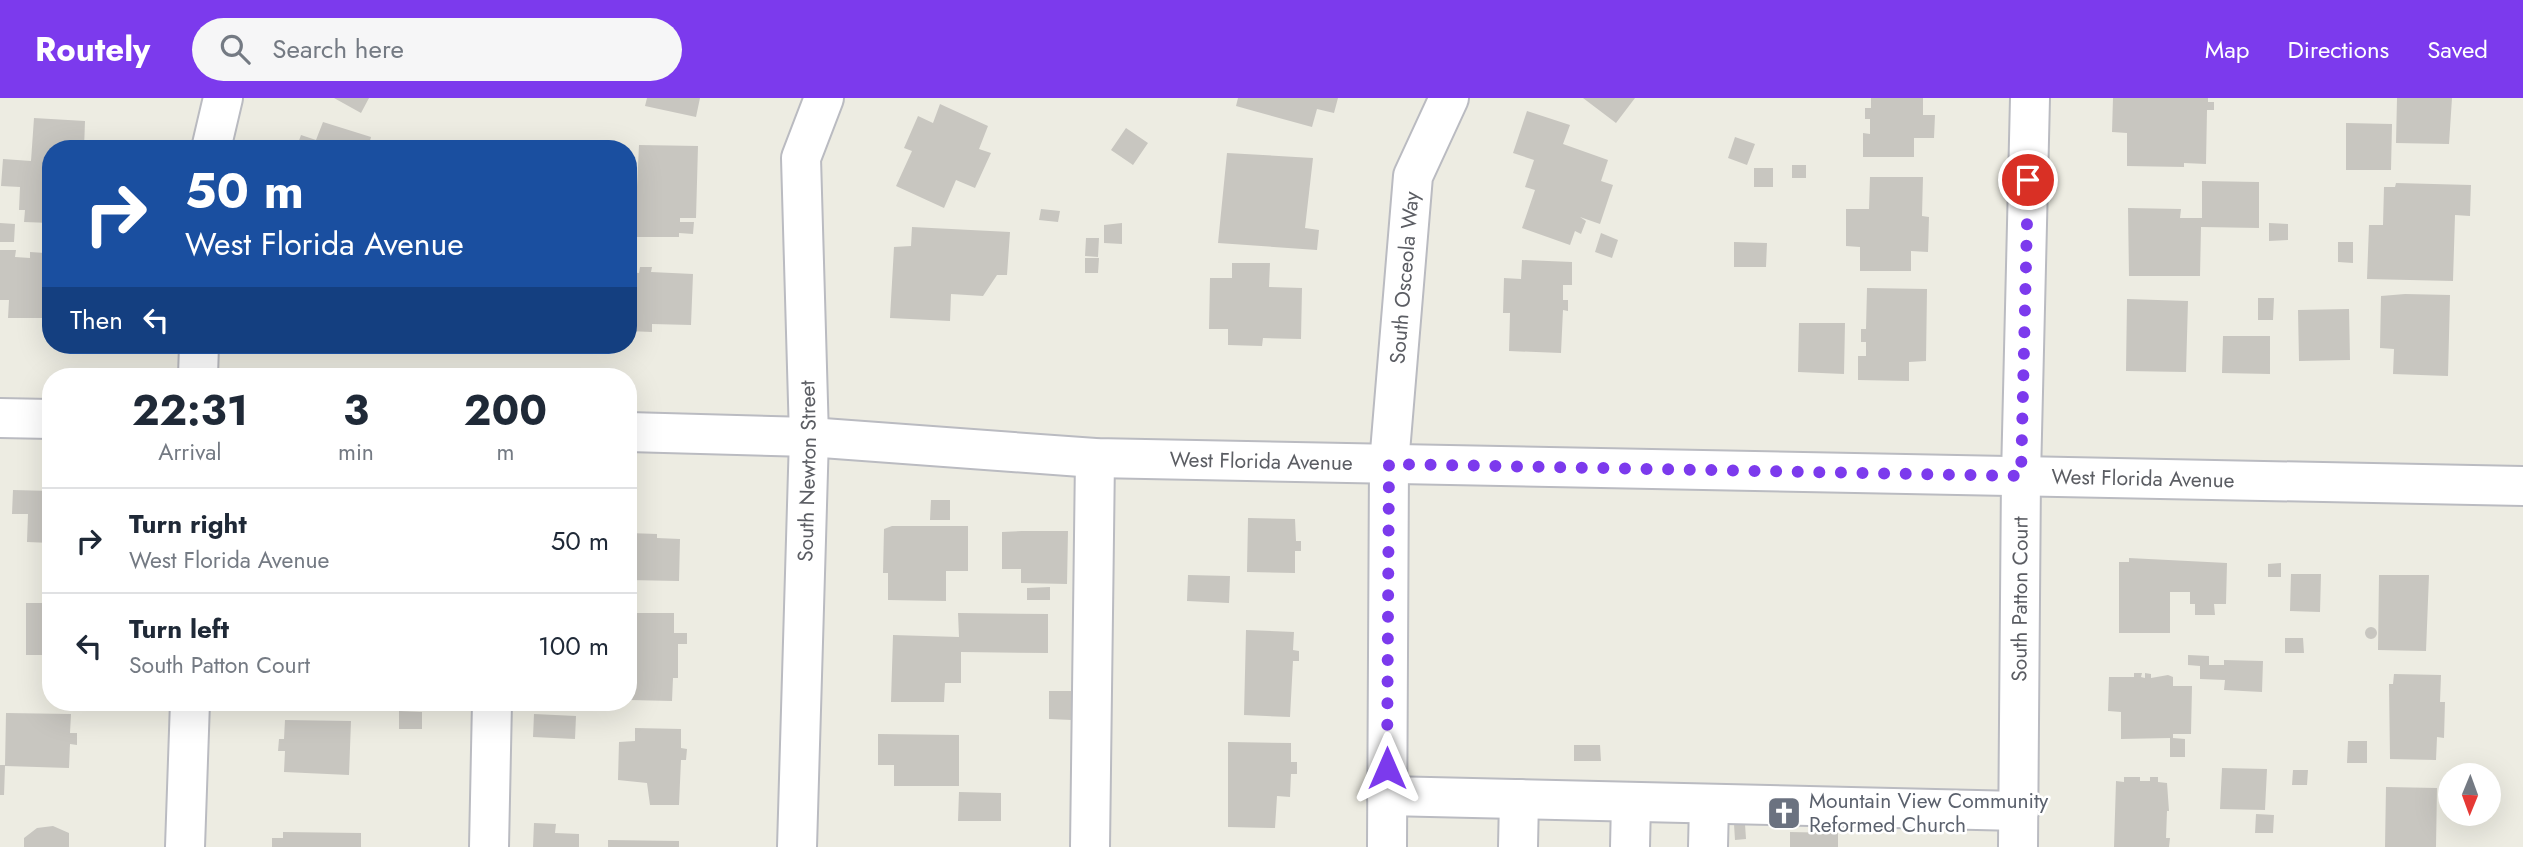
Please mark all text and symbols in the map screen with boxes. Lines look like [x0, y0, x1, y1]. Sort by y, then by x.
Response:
search box [192, 18, 682, 81]
text: Routely [35, 26, 150, 73]
icon: search [216, 30, 254, 68]
text: Search here [272, 30, 404, 68]
text: Map [2205, 32, 2250, 67]
text: Directions [2288, 32, 2389, 67]
text: Saved [2427, 32, 2488, 67]
pin [1998, 150, 2058, 210]
text: 50 m [185, 156, 304, 226]
icon: arrive [2009, 161, 2047, 199]
icon: right [70, 168, 161, 259]
street label: South Osceola Way [1382, 189, 1427, 365]
text: West Florida Avenue [185, 221, 464, 267]
text: Then [70, 301, 123, 339]
icon: left [137, 301, 175, 339]
text: 22:31 [132, 380, 248, 441]
text: 3 [343, 380, 369, 441]
text: 200 [464, 380, 547, 441]
street label: South Newton Street [790, 380, 824, 562]
text: Arrival [158, 435, 222, 469]
text: min [338, 435, 374, 469]
text: m [496, 435, 514, 469]
street label: West Florida Avenue [1169, 444, 1353, 478]
street label: West Florida Avenue [2051, 462, 2235, 495]
text: Turn right [129, 505, 247, 543]
street label: South Patton Court [2004, 516, 2036, 682]
icon: right [70, 522, 108, 560]
text: 50 m [551, 522, 609, 560]
text: West Florida Avenue [129, 543, 329, 577]
text: Turn left [129, 610, 229, 648]
icon: left [70, 627, 108, 665]
text: 100 m [538, 627, 609, 665]
text: South Patton Court [129, 648, 310, 682]
position arrow [1350, 731, 1424, 805]
north arrow [2438, 763, 2501, 826]
map controls [2438, 763, 2501, 826]
place label: Mountain View Community Reformed Church [1809, 786, 2049, 840]
church icon: Mountain View Community Reformed Church [1765, 794, 1803, 832]

